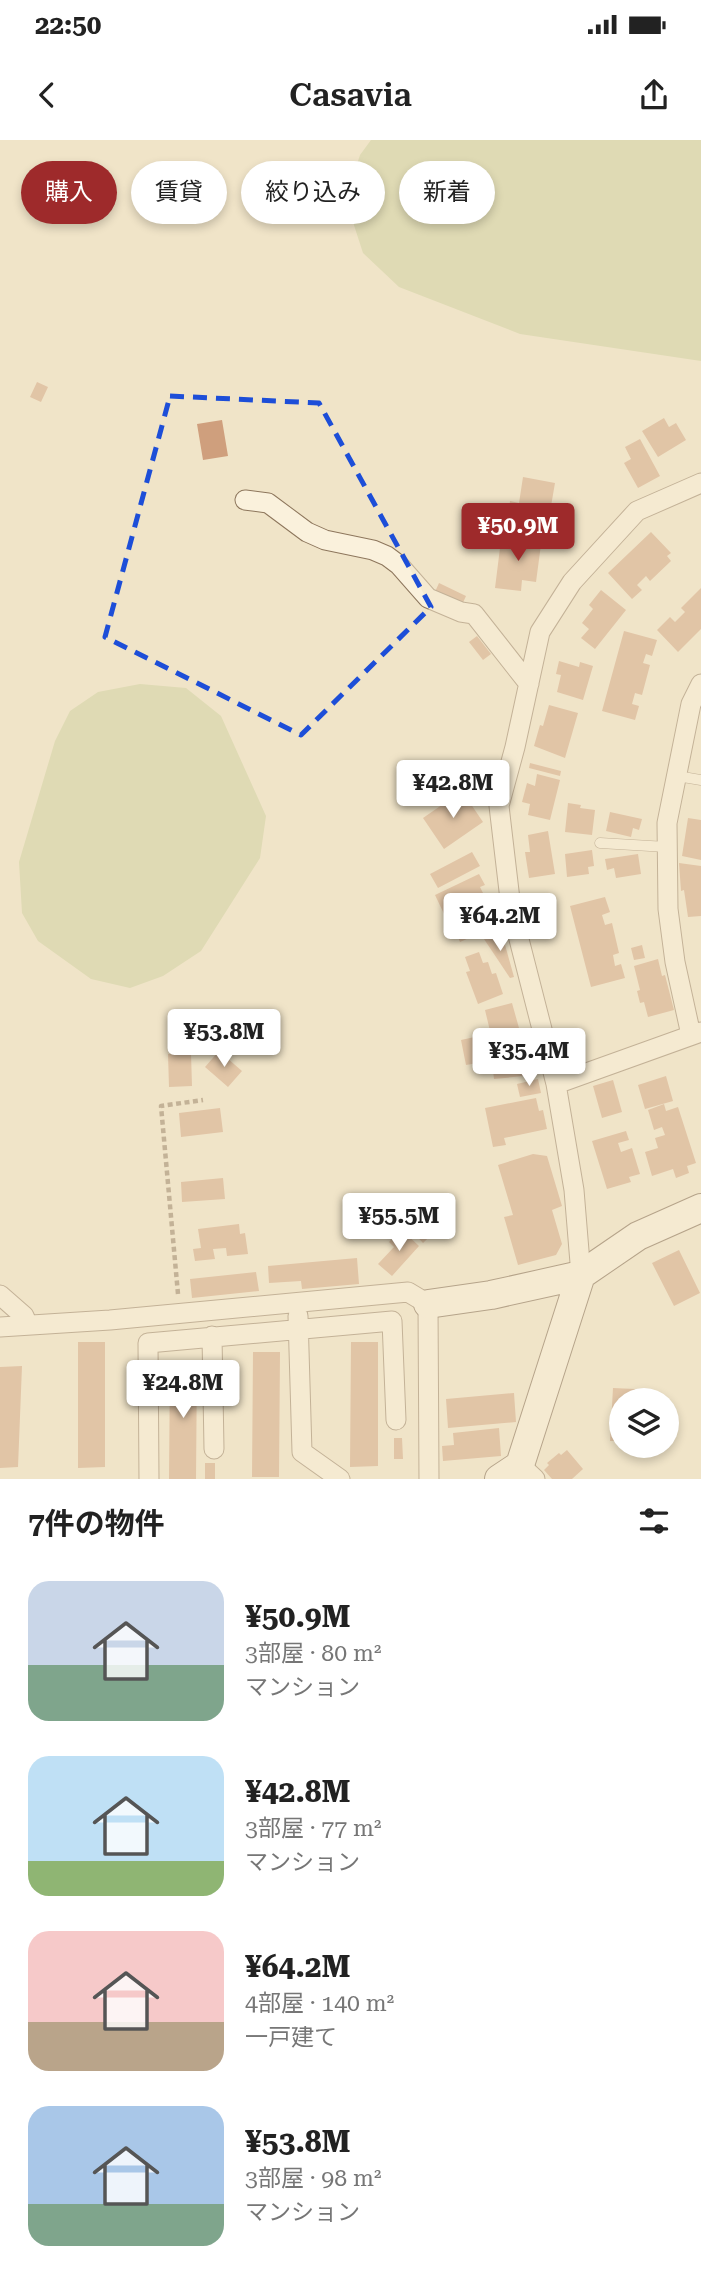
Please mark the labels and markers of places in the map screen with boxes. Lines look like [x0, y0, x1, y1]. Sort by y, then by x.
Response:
pin: ¥50.9M [461, 504, 575, 563]
pin: ¥42.8M [396, 760, 510, 820]
pin: ¥64.2M [443, 894, 557, 953]
pin: ¥53.8M [167, 1010, 281, 1069]
pin: ¥35.4M [472, 1028, 586, 1088]
pin: ¥55.5M [342, 1194, 456, 1253]
pin: ¥24.8M [126, 1360, 240, 1420]

